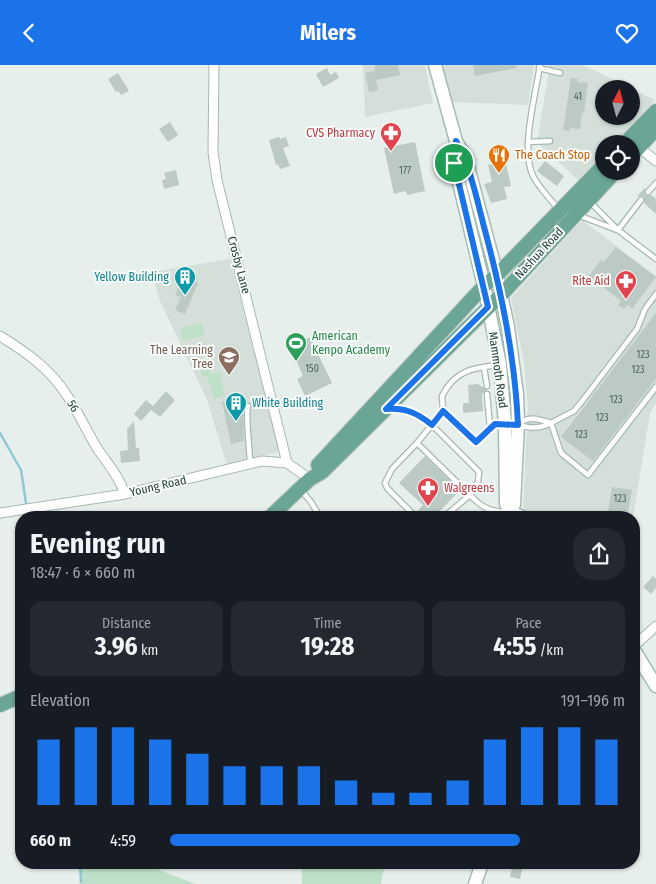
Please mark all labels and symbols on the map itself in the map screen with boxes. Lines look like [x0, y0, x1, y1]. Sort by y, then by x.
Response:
north arrow [595, 80, 640, 125]
house number: 41 [574, 91, 582, 103]
pharmacy icon: CVS Pharmacy [379, 121, 403, 152]
place label: CVS Pharmacy [306, 126, 376, 140]
pin [433, 142, 475, 184]
restaurant icon: The Coach Stop [487, 143, 511, 174]
place label: The Coach Stop [515, 148, 590, 162]
house number: 177 [399, 165, 411, 177]
street label: Nashua Road [512, 225, 566, 281]
street label: Crosby Lane [225, 235, 253, 295]
building icon: Yellow Building [173, 265, 197, 296]
pharmacy icon: Rite Aid [614, 269, 638, 300]
place label: Yellow Building [94, 270, 169, 284]
place label: Rite Aid [572, 274, 610, 288]
place label: American Kenpo Academy [312, 329, 391, 357]
sports icon: American Kenpo Academy [284, 331, 308, 362]
street label: Mammoth Road [486, 331, 510, 409]
place label: The Learning Tree [150, 343, 213, 371]
school or university icon: The Learning Tree [217, 345, 241, 376]
house number: 123 [637, 349, 650, 361]
house number: 150 [305, 363, 319, 375]
house number: 123 [632, 364, 645, 376]
building icon: White Building [224, 391, 248, 422]
house number: 123 [610, 394, 623, 406]
place label: White Building [252, 396, 324, 410]
street label: 56 [64, 398, 82, 415]
house number: 123 [596, 412, 609, 424]
house number: 123 [575, 429, 588, 441]
street label: Young Road [128, 473, 188, 499]
pharmacy icon: Walgreens [416, 476, 440, 507]
place label: Walgreens [444, 481, 494, 495]
house number: 123 [614, 493, 627, 505]

